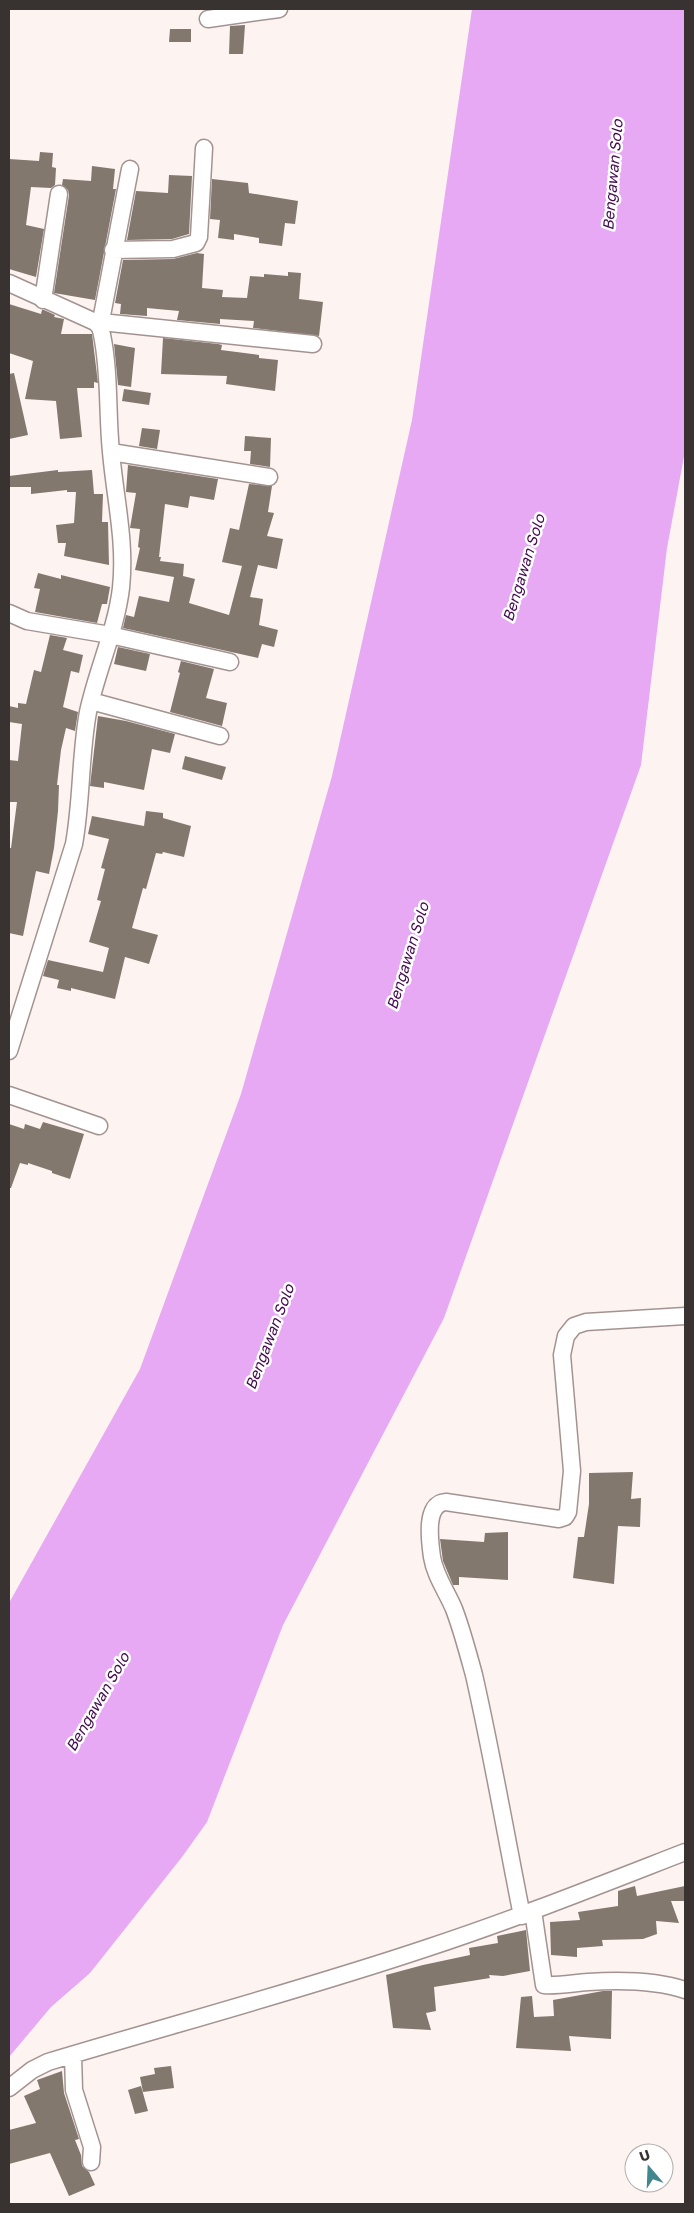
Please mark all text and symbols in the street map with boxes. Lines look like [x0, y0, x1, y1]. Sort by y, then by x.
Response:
water label: Bengawan Solo [598, 118, 627, 231]
water label: Bengawan Solo [498, 511, 549, 624]
water label: Bengawan Solo [382, 899, 433, 1012]
water label: Bengawan Solo [241, 1281, 299, 1392]
water label: Bengawan Solo [62, 1648, 134, 1755]
north arrow [624, 2143, 674, 2193]
text: U [637, 2146, 652, 2165]

